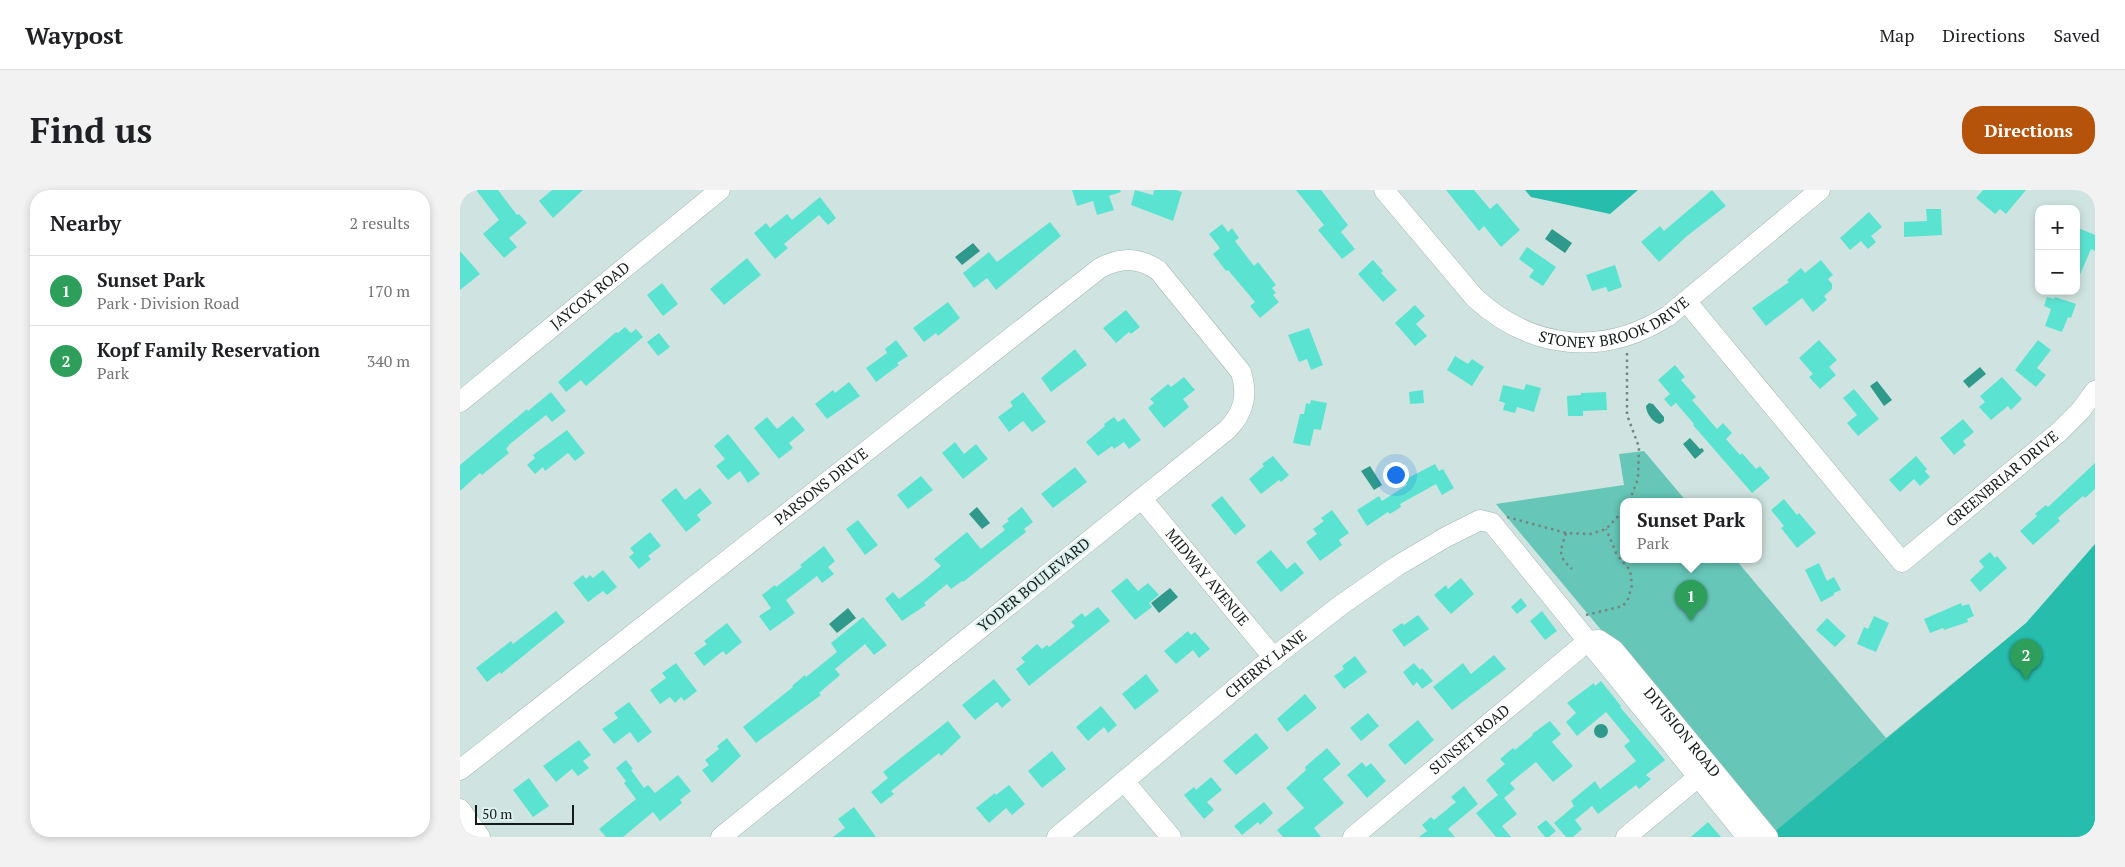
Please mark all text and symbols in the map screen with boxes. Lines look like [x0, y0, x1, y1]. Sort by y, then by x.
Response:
text: Waypost [25, 19, 123, 51]
text: Map [1879, 23, 1914, 47]
text: Directions [1942, 23, 2025, 47]
text: Saved [2053, 23, 2100, 47]
button: Directions [1962, 106, 2095, 154]
text: Find us [30, 107, 152, 153]
map controls [2035, 205, 2080, 295]
button: + [2035, 205, 2080, 250]
text: Nearby [50, 209, 121, 237]
text: 2 results [350, 212, 410, 234]
button: − [2035, 250, 2080, 295]
street label: JAYCOX ROAD [546, 257, 633, 333]
text: Sunset Park [97, 267, 205, 292]
text: 1 [61, 280, 71, 302]
text: 170 m [367, 280, 410, 302]
text: Park · Division Road [97, 292, 239, 314]
street label: STONEY BROOK DRIVE [1537, 292, 1693, 352]
text: Kopf Family Reservation [97, 337, 320, 362]
text: 2 [61, 350, 71, 372]
text: 340 m [367, 350, 410, 372]
text: Park [97, 362, 129, 384]
street label: GREENBRIAR DRIVE [1941, 426, 2062, 531]
street label: PARSONS DRIVE [770, 443, 872, 529]
your location [1383, 462, 1409, 488]
popup [1620, 498, 1762, 563]
text: Sunset Park [1637, 507, 1745, 532]
street label: MIDWAY AVENUE [1162, 524, 1254, 630]
text: Park [1637, 532, 1669, 554]
street label: YODER BOULEVARD [973, 533, 1094, 636]
pin: 1 [1675, 580, 1707, 621]
street label: CHERRY LANE [1220, 625, 1310, 702]
pin: 2 [2010, 639, 2042, 680]
street label: DIVISION ROAD [1640, 683, 1726, 781]
street label: SUNSET ROAD [1425, 699, 1514, 778]
scale bar [475, 802, 574, 825]
text: 50 m [482, 804, 512, 823]

